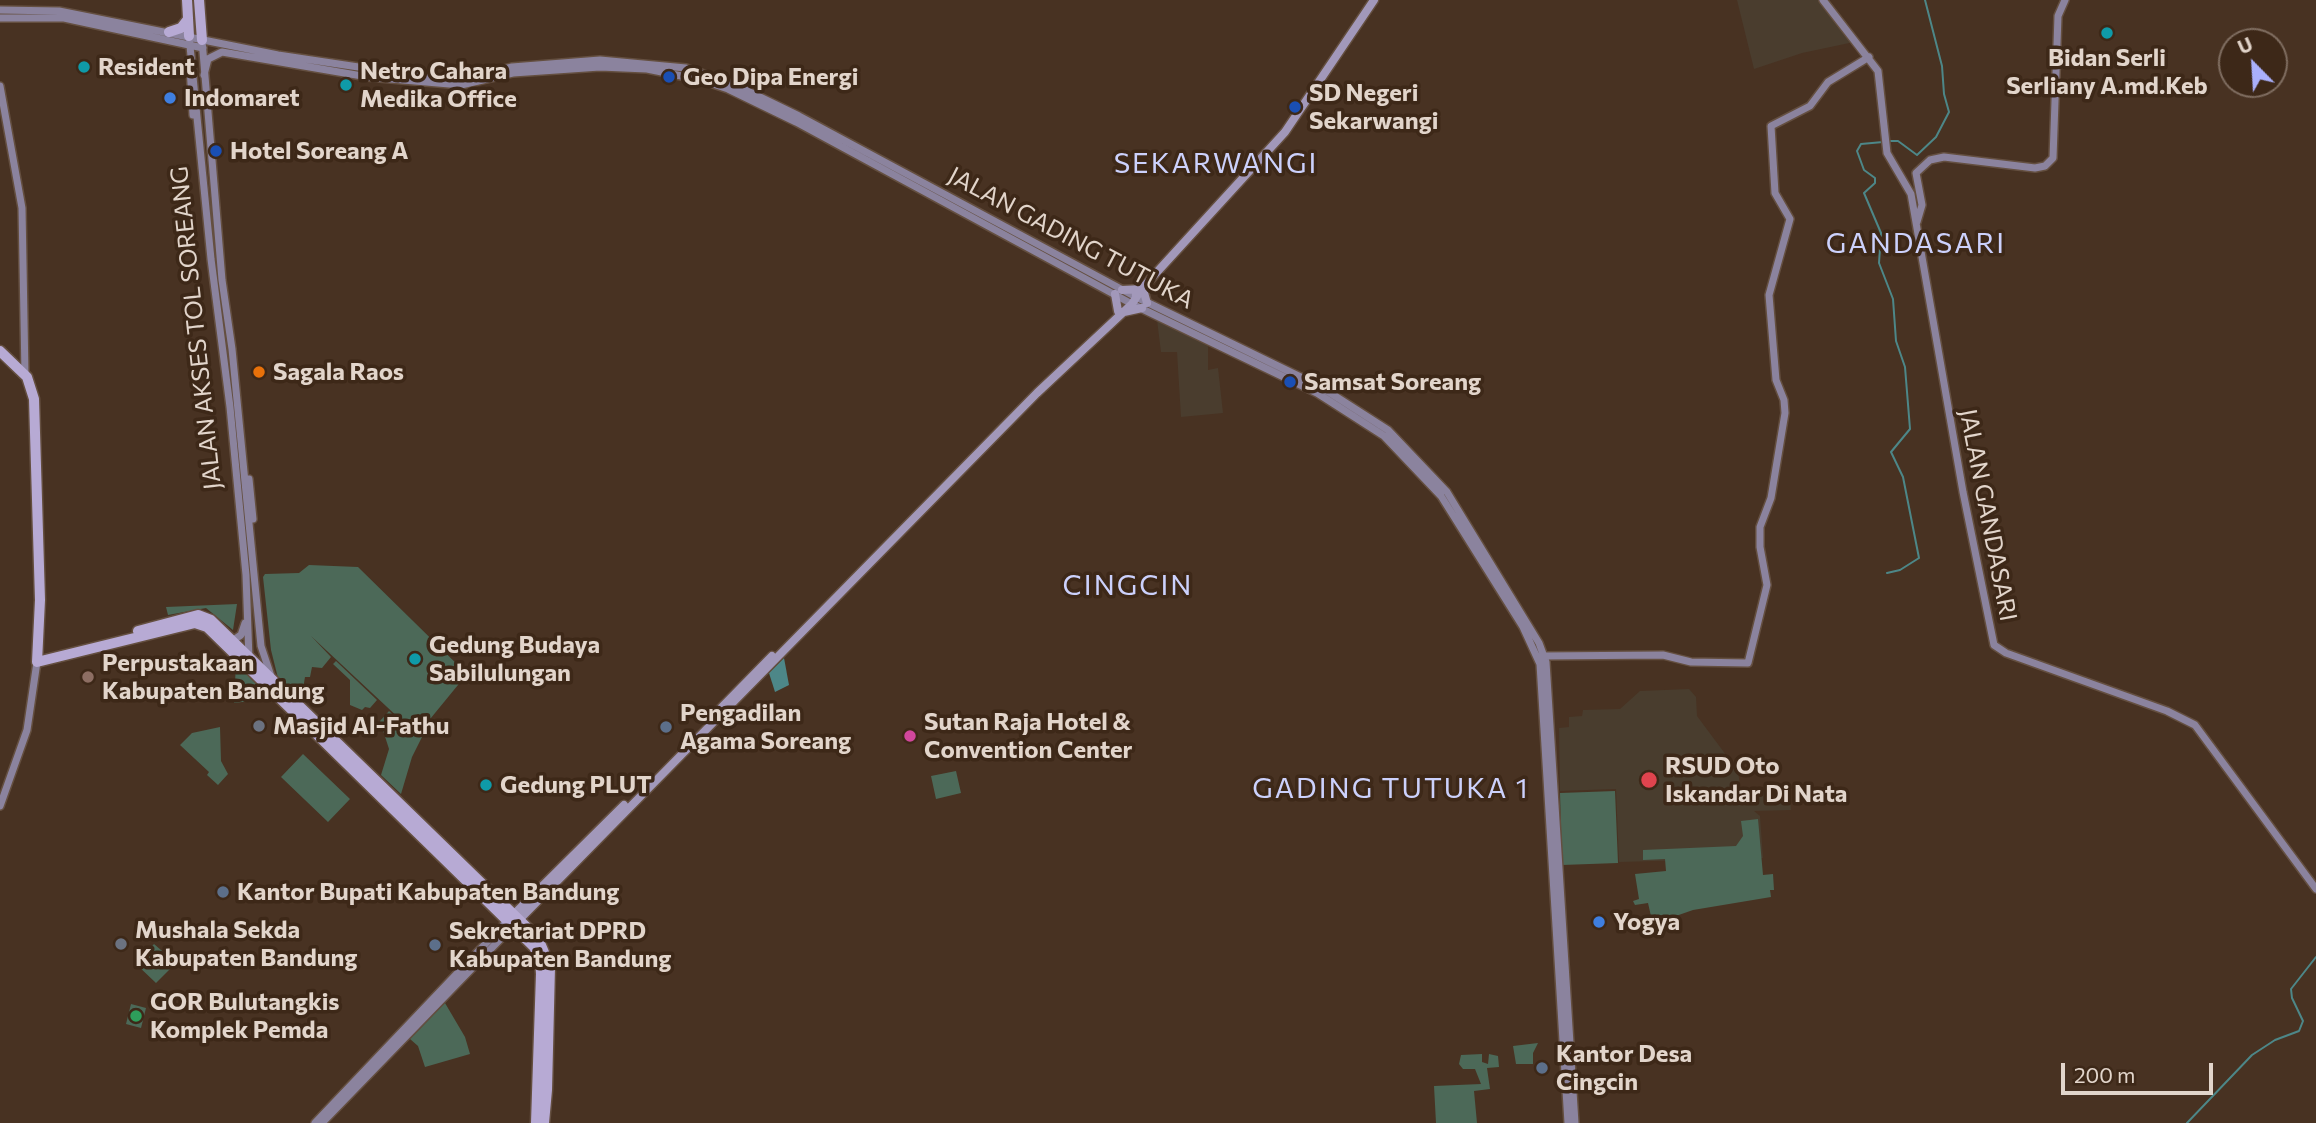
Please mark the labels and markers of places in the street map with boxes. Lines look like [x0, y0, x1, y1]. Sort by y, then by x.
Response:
marker: Bidan Serli Serliany A.md.Keb [2099, 25, 2115, 41]
place label: Bidan Serli Serliany A.md.Keb [2006, 44, 2208, 100]
place label: Resident [98, 53, 195, 81]
place label: Netro Cahara Medika Office [360, 57, 517, 113]
marker: Resident [76, 59, 92, 75]
place label: Geo Dipa Energi [683, 63, 858, 91]
marker: Geo Dipa Energi [661, 69, 677, 85]
marker: Netro Cahara Medika Office [338, 77, 354, 93]
place label: SD Negeri Sekarwangi [1309, 79, 1438, 135]
place label: Indomaret [184, 84, 300, 112]
marker: Indomaret [162, 90, 178, 106]
marker: SD Negeri Sekarwangi [1287, 99, 1303, 115]
place label: Hotel Soreang A [230, 137, 409, 165]
marker: Hotel Soreang A [208, 143, 224, 159]
place label: Sagala Raos [273, 358, 404, 386]
marker: Sagala Raos [251, 364, 267, 380]
place label: Samsat Soreang [1304, 368, 1481, 396]
marker: Samsat Soreang [1282, 374, 1298, 390]
place label: Gedung Budaya Sabilulungan [429, 631, 600, 687]
place label: Perpustakaan Kabupaten Bandung [102, 649, 325, 705]
marker: Gedung Budaya Sabilulungan [407, 651, 423, 667]
marker: Perpustakaan Kabupaten Bandung [80, 669, 96, 685]
place label: Pengadilan Agama Soreang [680, 699, 851, 755]
place label: Sutan Raja Hotel & Convention Center [924, 708, 1132, 764]
place label: Masjid Al-Fathu [273, 712, 449, 740]
marker: Masjid Al-Fathu [251, 718, 267, 734]
marker: Pengadilan Agama Soreang [658, 719, 674, 735]
marker: Sutan Raja Hotel & Convention Center [902, 728, 918, 744]
place label: RSUD Oto Iskandar Di Nata [1665, 752, 1848, 808]
marker: RSUD Oto Iskandar Di Nata [1639, 770, 1659, 790]
place label: Gedung PLUT [500, 771, 652, 799]
marker: Gedung PLUT [478, 777, 494, 793]
place label: Kantor Bupati Kabupaten Bandung [237, 878, 620, 906]
marker: Kantor Bupati Kabupaten Bandung [215, 884, 231, 900]
place label: Yogya [1613, 908, 1680, 936]
marker: Yogya [1591, 914, 1607, 930]
place label: Mushala Sekda Kabupaten Bandung [135, 916, 358, 972]
place label: Sekretariat DPRD Kabupaten Bandung [449, 917, 672, 973]
marker: Mushala Sekda Kabupaten Bandung [113, 936, 129, 952]
marker: Sekretariat DPRD Kabupaten Bandung [427, 937, 443, 953]
place label: GOR Bulutangkis Komplek Pemda [150, 988, 340, 1044]
marker: GOR Bulutangkis Komplek Pemda [128, 1008, 144, 1024]
place label: Kantor Desa Cingcin [1556, 1040, 1692, 1096]
marker: Kantor Desa Cingcin [1534, 1060, 1550, 1076]

